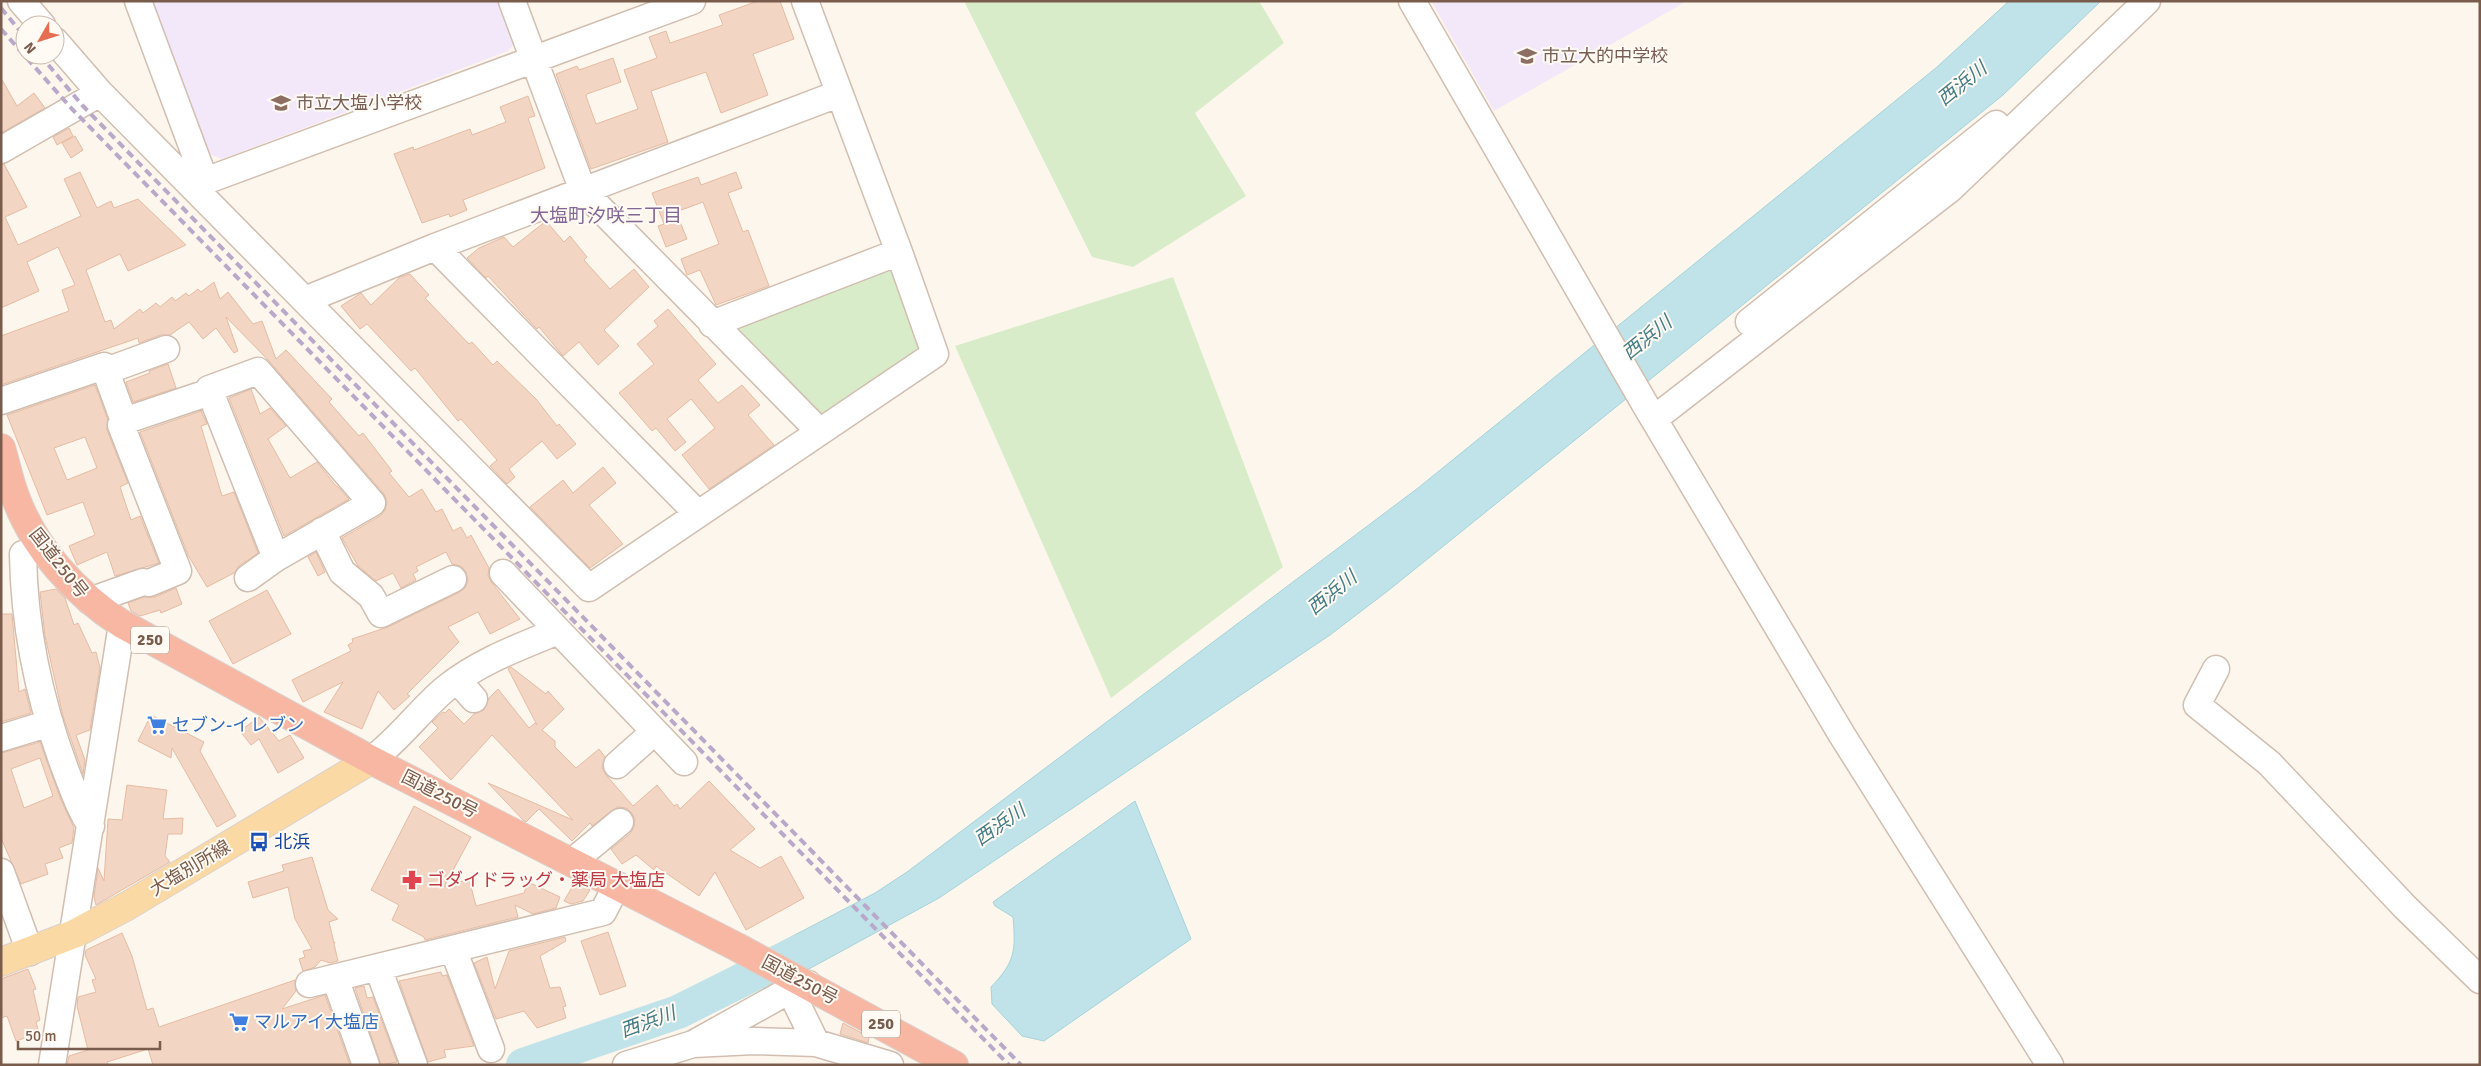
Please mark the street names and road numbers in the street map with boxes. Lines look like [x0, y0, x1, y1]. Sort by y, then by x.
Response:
street label: 国道250号 [25, 523, 93, 603]
road number: 250 [131, 626, 169, 654]
street label: 国道250号 [398, 765, 482, 823]
street label: 大塩別所線 [146, 835, 234, 901]
street label: 国道250号 [758, 951, 842, 1009]
road number: 250 [862, 1011, 900, 1038]

